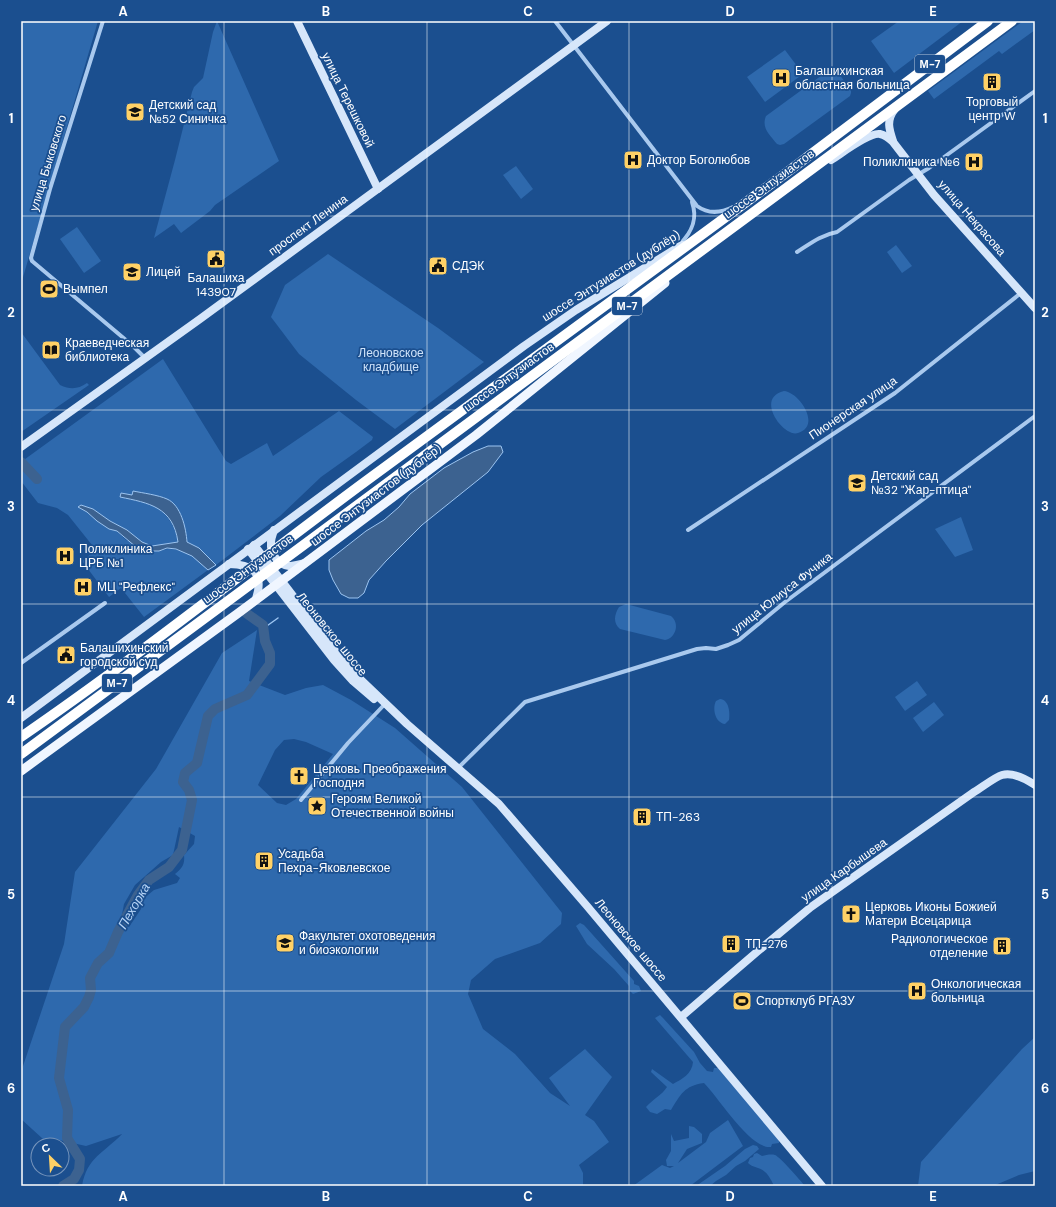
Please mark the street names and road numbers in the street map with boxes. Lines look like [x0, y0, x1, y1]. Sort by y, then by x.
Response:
street label: улица Терешковой [318, 50, 378, 150]
road number: М-7 [915, 55, 945, 73]
street label: улица Быковского [26, 113, 70, 213]
street label: шоссе Энтузиастов [720, 146, 818, 222]
street label: улица Некрасова [935, 177, 1010, 260]
street label: проспект Ленина [265, 191, 351, 259]
street label: шоссе Энтузиастов (дублёр) [539, 227, 683, 325]
road number: М-7 [612, 297, 642, 315]
street label: шоссе Энтузиастов [460, 339, 558, 415]
street label: Пионерская улица [806, 372, 900, 443]
street label: шоссе Энтузиастов (дублёр) [307, 440, 445, 550]
street label: шоссе Энтузиастов [199, 531, 297, 607]
street label: улица Юлиуса Фучика [728, 548, 836, 637]
street label: Леоновское шоссе [293, 589, 371, 680]
road number: М-7 [102, 674, 132, 692]
street label: улица Карбышева [798, 834, 890, 906]
street label: Леоновское шоссе [592, 895, 671, 985]

